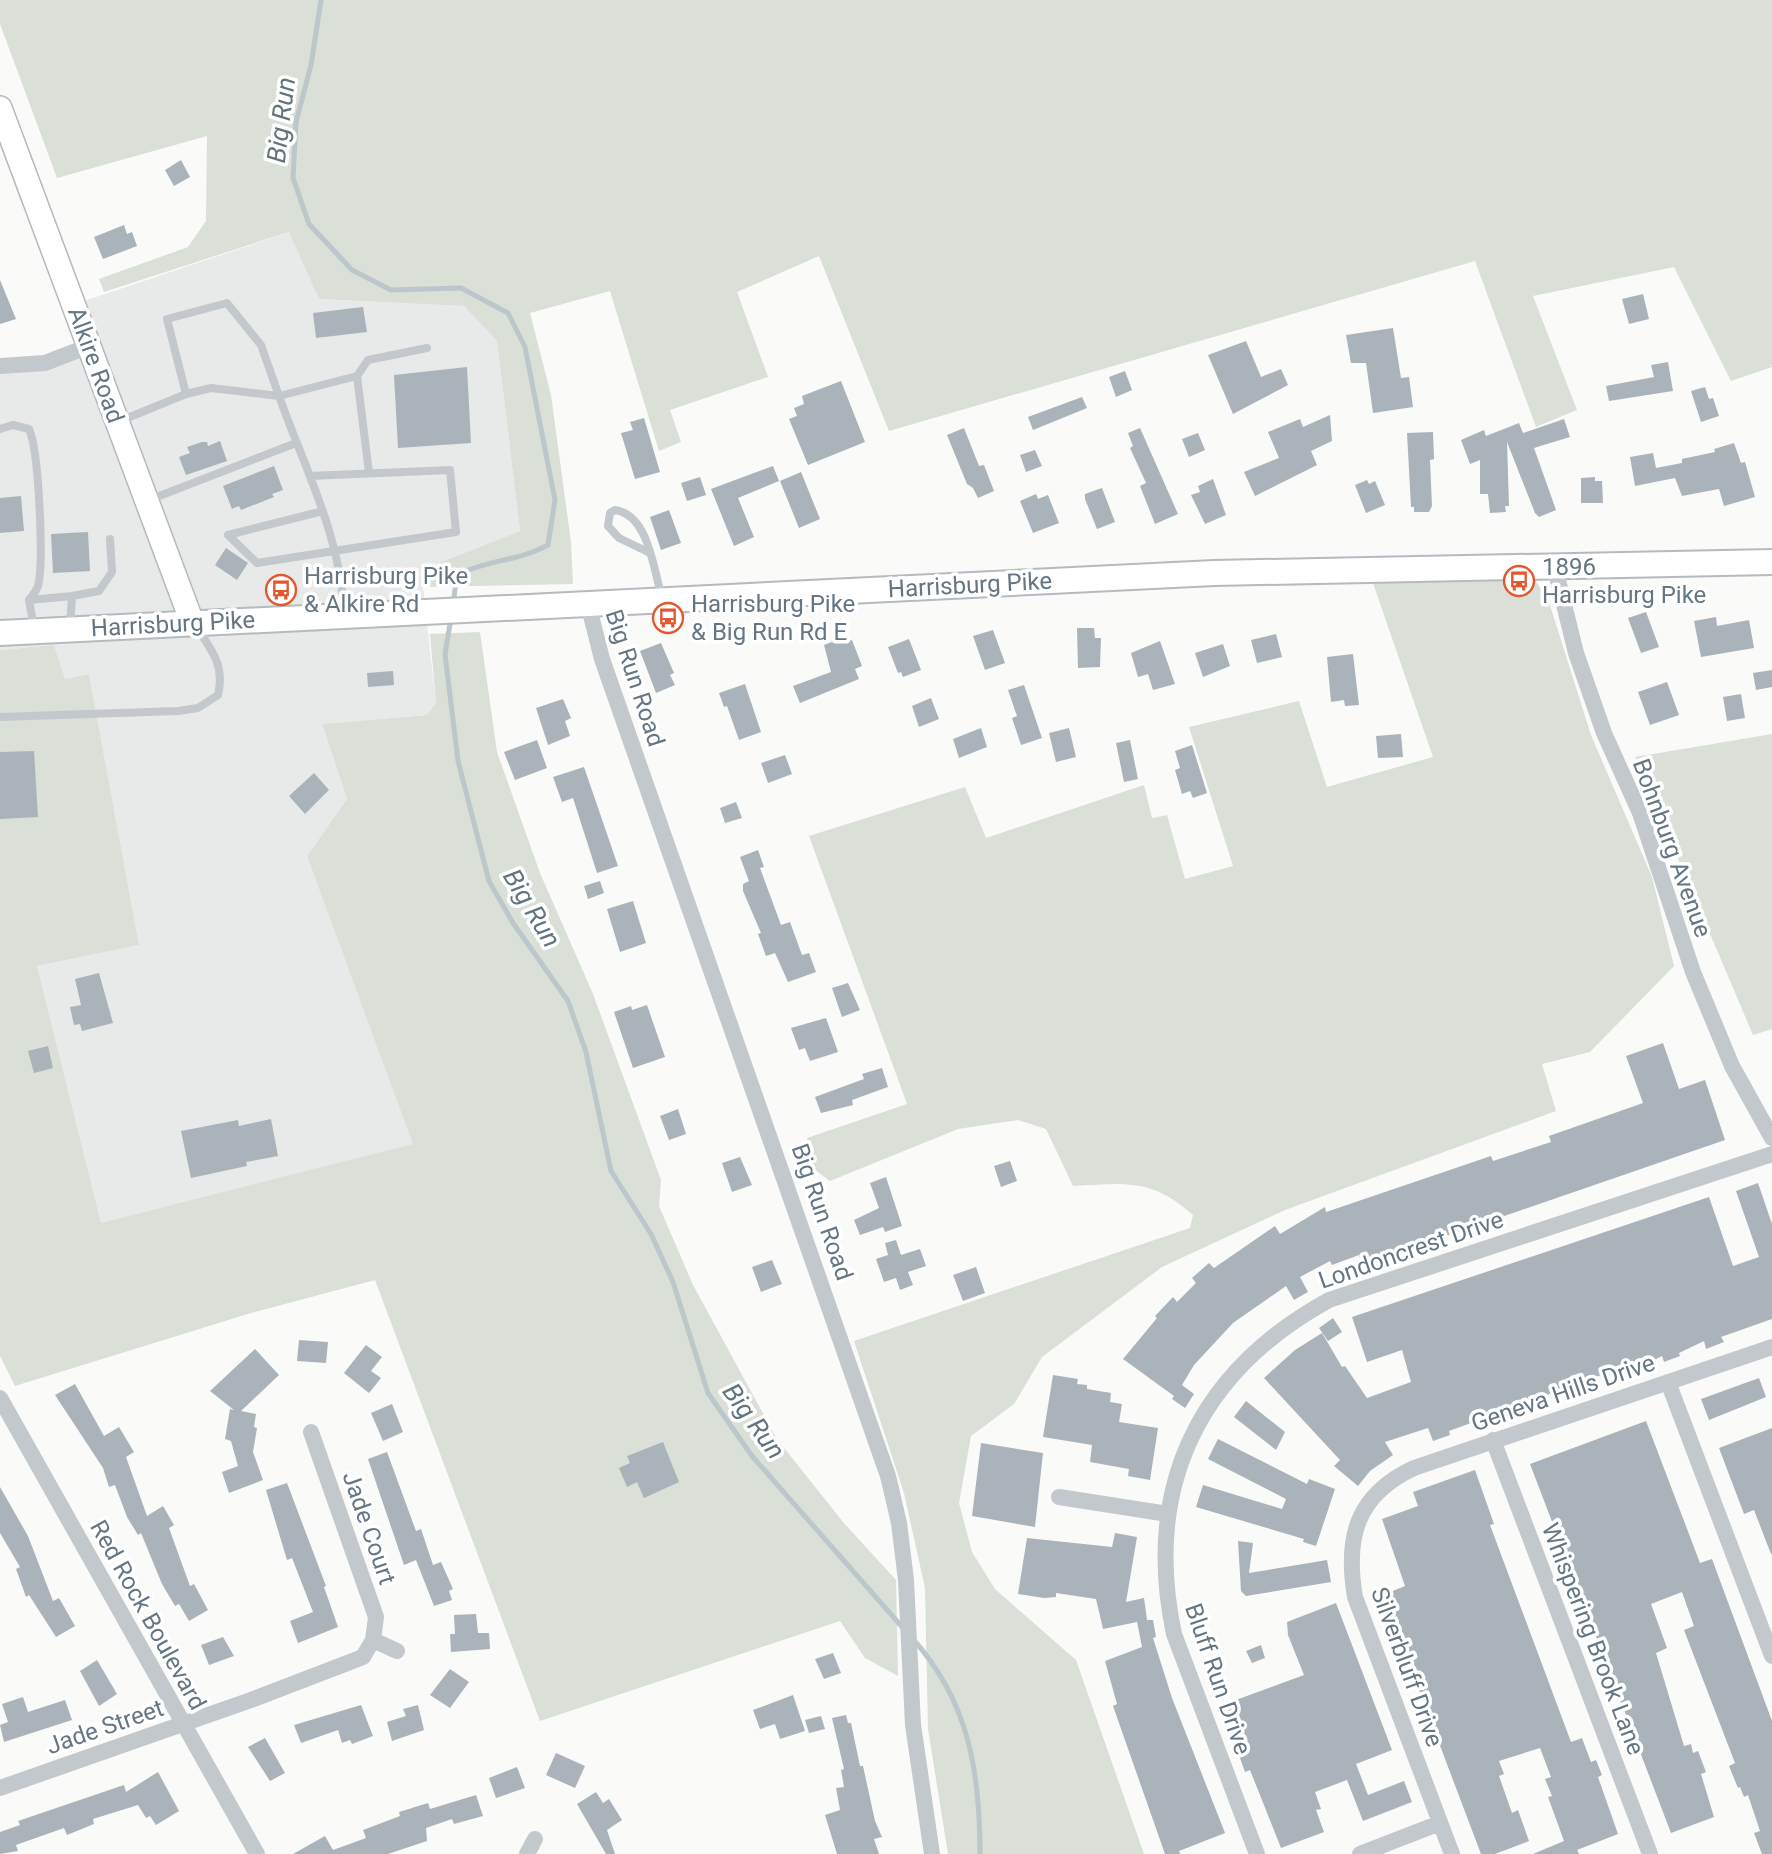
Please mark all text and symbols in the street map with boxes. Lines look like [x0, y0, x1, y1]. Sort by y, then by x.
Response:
water label: Big Run [261, 76, 301, 164]
street label: Alkire Road [62, 303, 130, 427]
place label: 1896 Harrisburg Pike [1542, 553, 1706, 609]
place label: Harrisburg Pike & Alkire Rd [304, 562, 468, 618]
bus stop icon: 1896 Harrisburg Pike [1502, 564, 1536, 598]
street label: Harrisburg Pike [887, 567, 1053, 603]
bus stop icon: Harrisburg Pike & Alkire Rd [264, 573, 298, 607]
place label: Harrisburg Pike & Big Run Rd E [691, 590, 855, 646]
bus stop icon: Harrisburg Pike & Big Run Rd E [651, 601, 685, 635]
street label: Harrisburg Pike [90, 606, 256, 642]
street label: Big Run Road [600, 606, 670, 750]
street label: Bohnburg Avenue [1627, 755, 1717, 941]
water label: Big Run [497, 864, 567, 952]
street label: Big Run Road [786, 1140, 858, 1284]
street label: Londoncrest Drive [1315, 1205, 1507, 1295]
street label: Geneva Hills Drive [1468, 1348, 1658, 1438]
water label: Big Run [717, 1377, 791, 1465]
street label: Jade Court [337, 1468, 401, 1588]
street label: Red Rock Boulevard [84, 1515, 212, 1715]
street label: Whispering Brook Lane [1536, 1519, 1650, 1759]
street label: Silverbluff Drive [1365, 1584, 1449, 1750]
street label: Bluff Run Drive [1179, 1600, 1257, 1758]
street label: Jade Street [43, 1694, 167, 1760]

